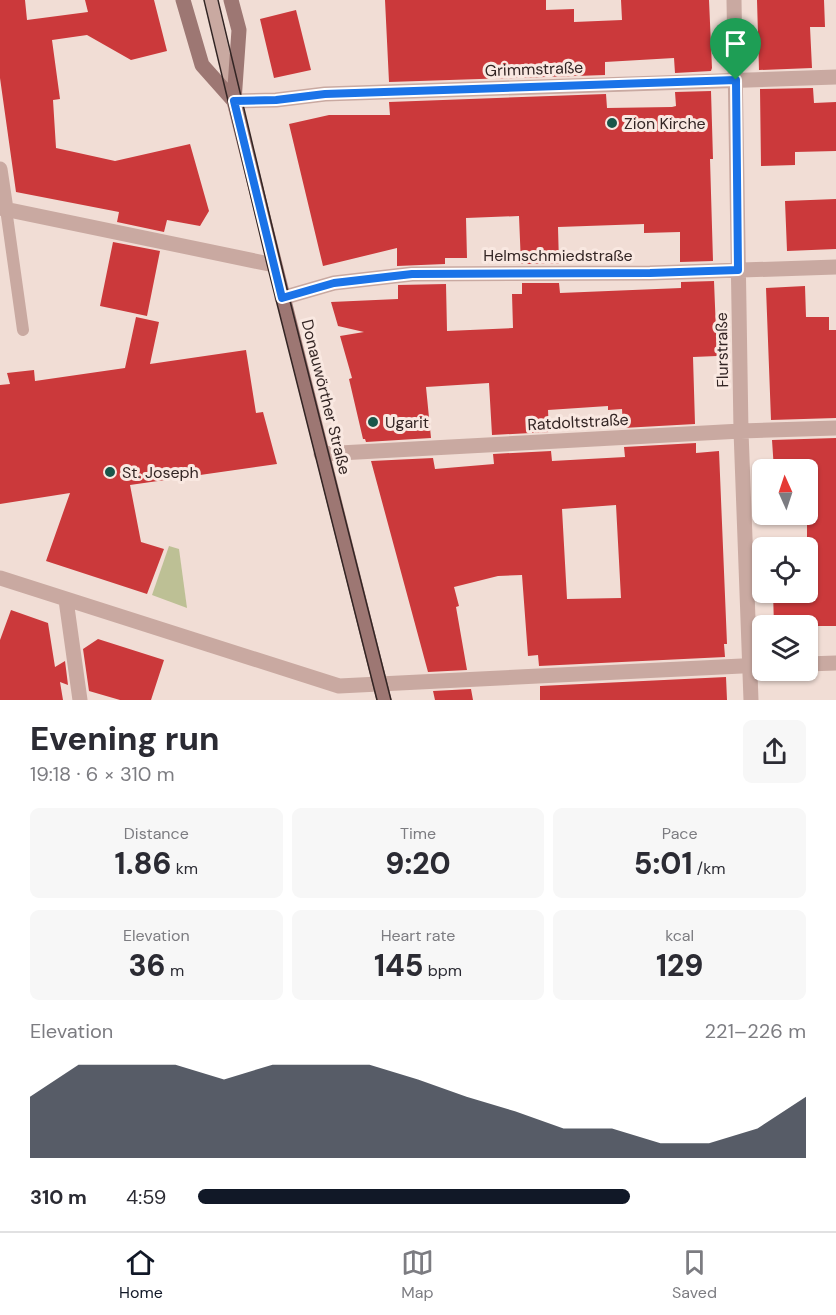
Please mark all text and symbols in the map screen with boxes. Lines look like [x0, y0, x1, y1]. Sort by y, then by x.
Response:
pin [710, 18, 761, 80]
icon: arrive [719, 27, 752, 60]
street label: Grimmstraße [484, 57, 584, 81]
place label: Zion Kirche [624, 113, 706, 134]
marker: Zion Kirche [605, 116, 619, 130]
street label: Helmschmiedstraße [483, 245, 633, 266]
street label: Flurstraße [711, 312, 733, 388]
street label: Donauwörther Straße [297, 317, 355, 477]
street label: Ratdoltstraße [527, 409, 629, 435]
place label: Ugarit [385, 412, 429, 433]
marker: Ugarit [366, 415, 380, 429]
north arrow [752, 459, 818, 525]
map controls [752, 459, 818, 681]
place label: St. Joseph [122, 462, 199, 483]
marker: St. Joseph [103, 465, 117, 479]
button: locate [752, 537, 818, 603]
button: layers [752, 615, 818, 681]
text: Evening run [30, 717, 219, 760]
button: share [743, 720, 806, 783]
text: 19:18 · 6 × 310 m [30, 761, 175, 787]
text: Distance [124, 823, 189, 844]
text: Time [400, 823, 436, 844]
text: Pace [662, 823, 698, 844]
text: 1.86 [115, 844, 172, 883]
text: 9:20 [385, 844, 451, 883]
text: 5:01 [634, 844, 693, 883]
text: km [172, 858, 198, 879]
text: /km [693, 858, 725, 879]
text: Elevation [123, 925, 190, 946]
text: Heart rate [381, 925, 455, 946]
text: kcal [665, 925, 694, 946]
text: 36 [128, 946, 166, 985]
text: 145 [374, 946, 423, 985]
text: 129 [656, 946, 703, 985]
text: m [166, 960, 184, 981]
text: bpm [423, 960, 462, 981]
text: Elevation [30, 1018, 113, 1044]
text: 221–226 m [705, 1018, 806, 1044]
text: 310 m [30, 1184, 87, 1210]
text: 4:59 [126, 1184, 166, 1210]
tab: Home [119, 1246, 163, 1303]
tab: Map [401, 1246, 434, 1303]
tab: Saved [672, 1246, 717, 1303]

